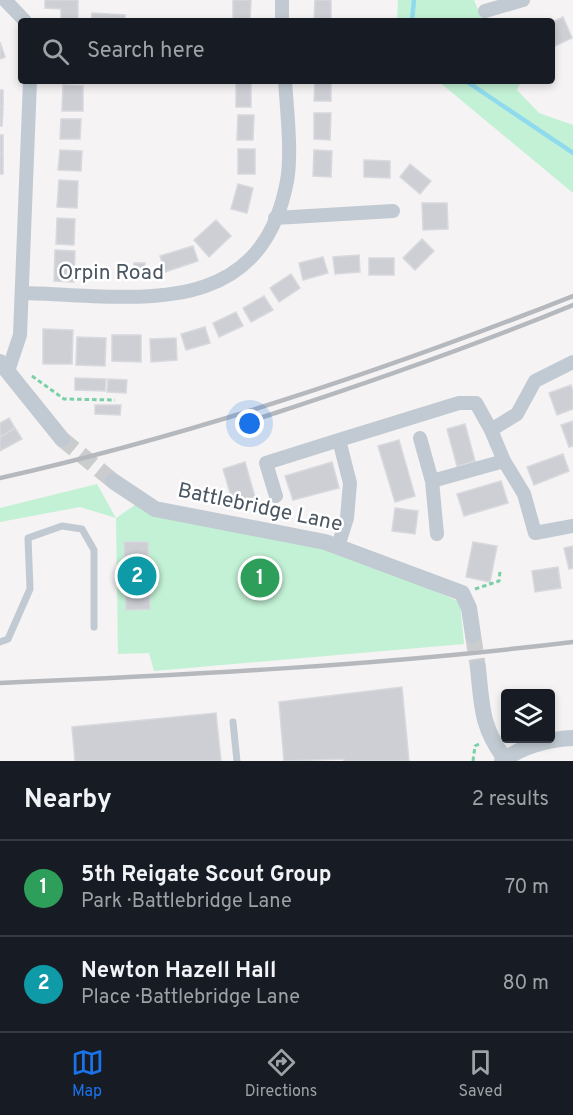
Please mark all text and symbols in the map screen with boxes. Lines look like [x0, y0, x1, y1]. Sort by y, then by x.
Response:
search box [18, 18, 555, 84]
icon: search [39, 35, 72, 68]
text: Search here [87, 38, 205, 65]
street label: Orpin Road [58, 260, 164, 287]
your location [235, 409, 264, 438]
street label: Battlebridge Lane [175, 477, 345, 539]
pin: 2 [118, 554, 156, 598]
pin: 1 [240, 556, 280, 600]
map controls [501, 689, 555, 743]
button: layers [501, 689, 555, 743]
text: Nearby [24, 784, 112, 817]
text: 2 results [472, 787, 549, 813]
text: 5th Reigate Scout Group [81, 862, 331, 889]
text: 1 [40, 875, 48, 901]
text: 70 m [505, 875, 549, 901]
text: Park · Battlebridge Lane [81, 889, 292, 915]
text: Newton Hazell Hall [81, 958, 276, 985]
text: 2 [37, 971, 50, 997]
text: 80 m [503, 971, 549, 997]
text: Place · Battlebridge Lane [81, 985, 300, 1011]
tab: Map [71, 1046, 104, 1102]
tab: Directions [245, 1046, 317, 1102]
tab: Saved [458, 1046, 502, 1102]

